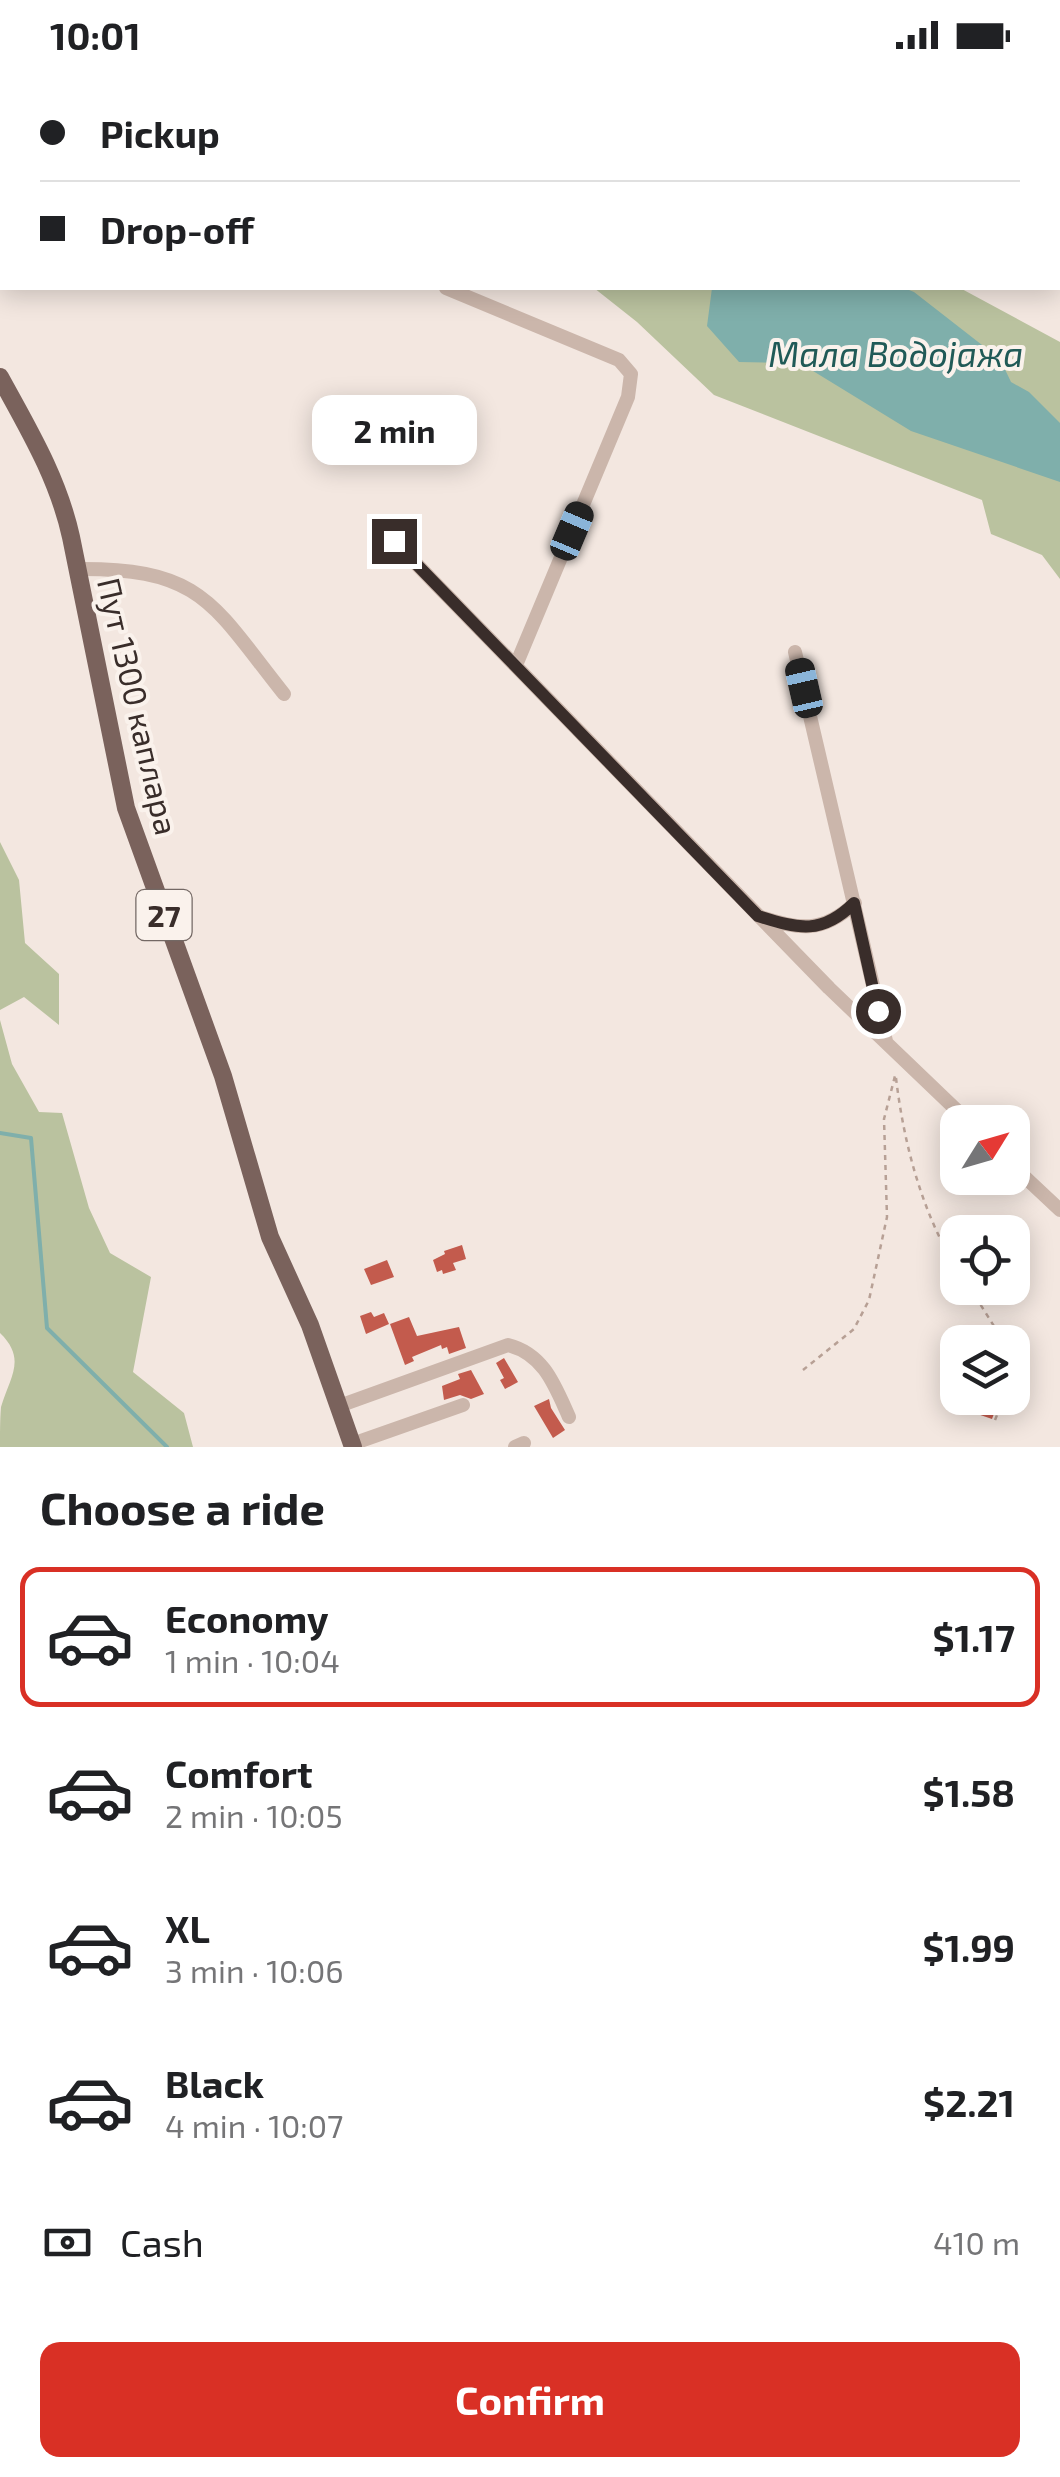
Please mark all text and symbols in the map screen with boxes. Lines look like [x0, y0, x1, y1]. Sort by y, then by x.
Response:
text: 10:01 [50, 12, 141, 58]
text: Pickup [100, 110, 220, 156]
text: Drop-off [100, 206, 254, 252]
water label: Мала Водојажа [769, 332, 1023, 374]
callout: 2 min [312, 396, 476, 466]
text: 2 min [354, 411, 435, 449]
car [546, 498, 598, 564]
route end [372, 519, 417, 564]
street label: Пут 1300 каплара [90, 574, 187, 838]
car [783, 655, 825, 721]
road number: 27 [136, 890, 192, 940]
route start [856, 989, 901, 1034]
north arrow [940, 1105, 1030, 1195]
map controls [940, 1105, 1030, 1415]
button: locate [940, 1215, 1030, 1305]
button: layers [940, 1325, 1030, 1415]
text: Choose a ride [40, 1480, 325, 1534]
icon: car [45, 1592, 135, 1682]
text: Economy [165, 1595, 329, 1641]
text: $1.17 [932, 1614, 1015, 1660]
text: 1 min · 10:04 [165, 1641, 340, 1679]
icon: car [45, 1747, 135, 1837]
text: Comfort [165, 1750, 313, 1796]
text: $1.58 [923, 1769, 1015, 1815]
text: 2 min · 10:05 [165, 1796, 343, 1834]
icon: car [45, 1902, 135, 1992]
text: XL [165, 1905, 210, 1951]
text: $1.99 [922, 1924, 1015, 1970]
text: 3 min · 10:06 [165, 1951, 344, 1989]
icon: car [45, 2057, 135, 2147]
text: Black [165, 2060, 264, 2106]
text: $2.21 [923, 2079, 1015, 2125]
text: 4 min · 10:07 [165, 2106, 343, 2144]
icon: cash [40, 2215, 95, 2270]
text: Cash [120, 2219, 204, 2265]
text: 410 m [933, 2223, 1020, 2261]
button: Confirm [40, 2342, 1020, 2457]

